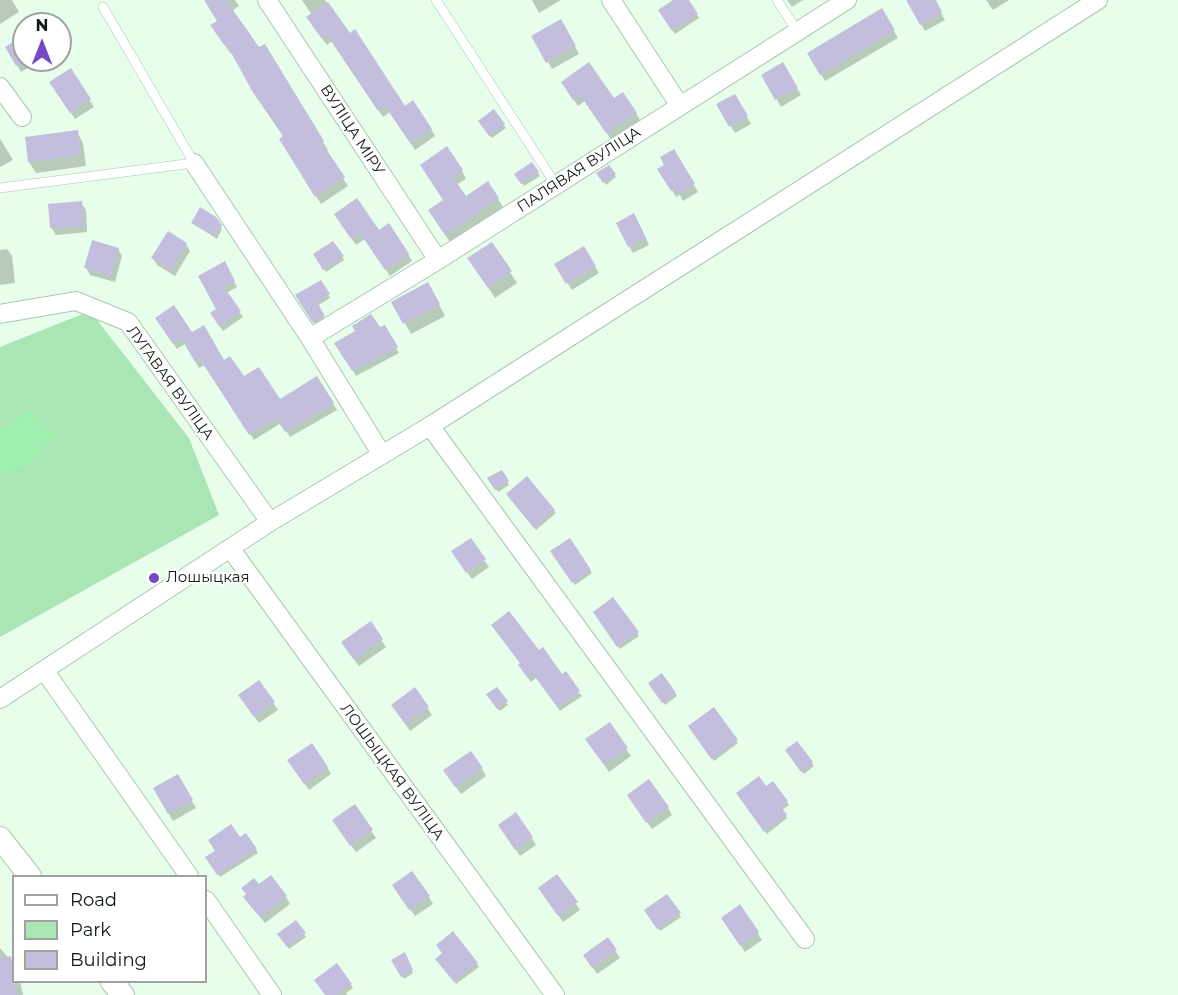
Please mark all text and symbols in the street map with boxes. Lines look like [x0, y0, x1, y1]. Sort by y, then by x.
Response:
north arrow [12, 12, 72, 72]
text: N [36, 16, 48, 35]
street label: ВУЛІЦА МІРУ [316, 81, 388, 179]
street label: ПАЛЯВАЯ ВУЛІЦА [514, 123, 644, 217]
street label: ЛУГАВАЯ ВУЛІЦА [122, 322, 218, 444]
place label: Лошыцкая [166, 569, 250, 587]
marker: Лошыцкая [147, 571, 161, 585]
street label: ЛОШЫЦКАЯ ВУЛІЦА [336, 700, 448, 844]
legend [12, 875, 207, 983]
text: Road [70, 889, 117, 911]
text: Park [70, 919, 111, 941]
text: Building [70, 949, 147, 971]

